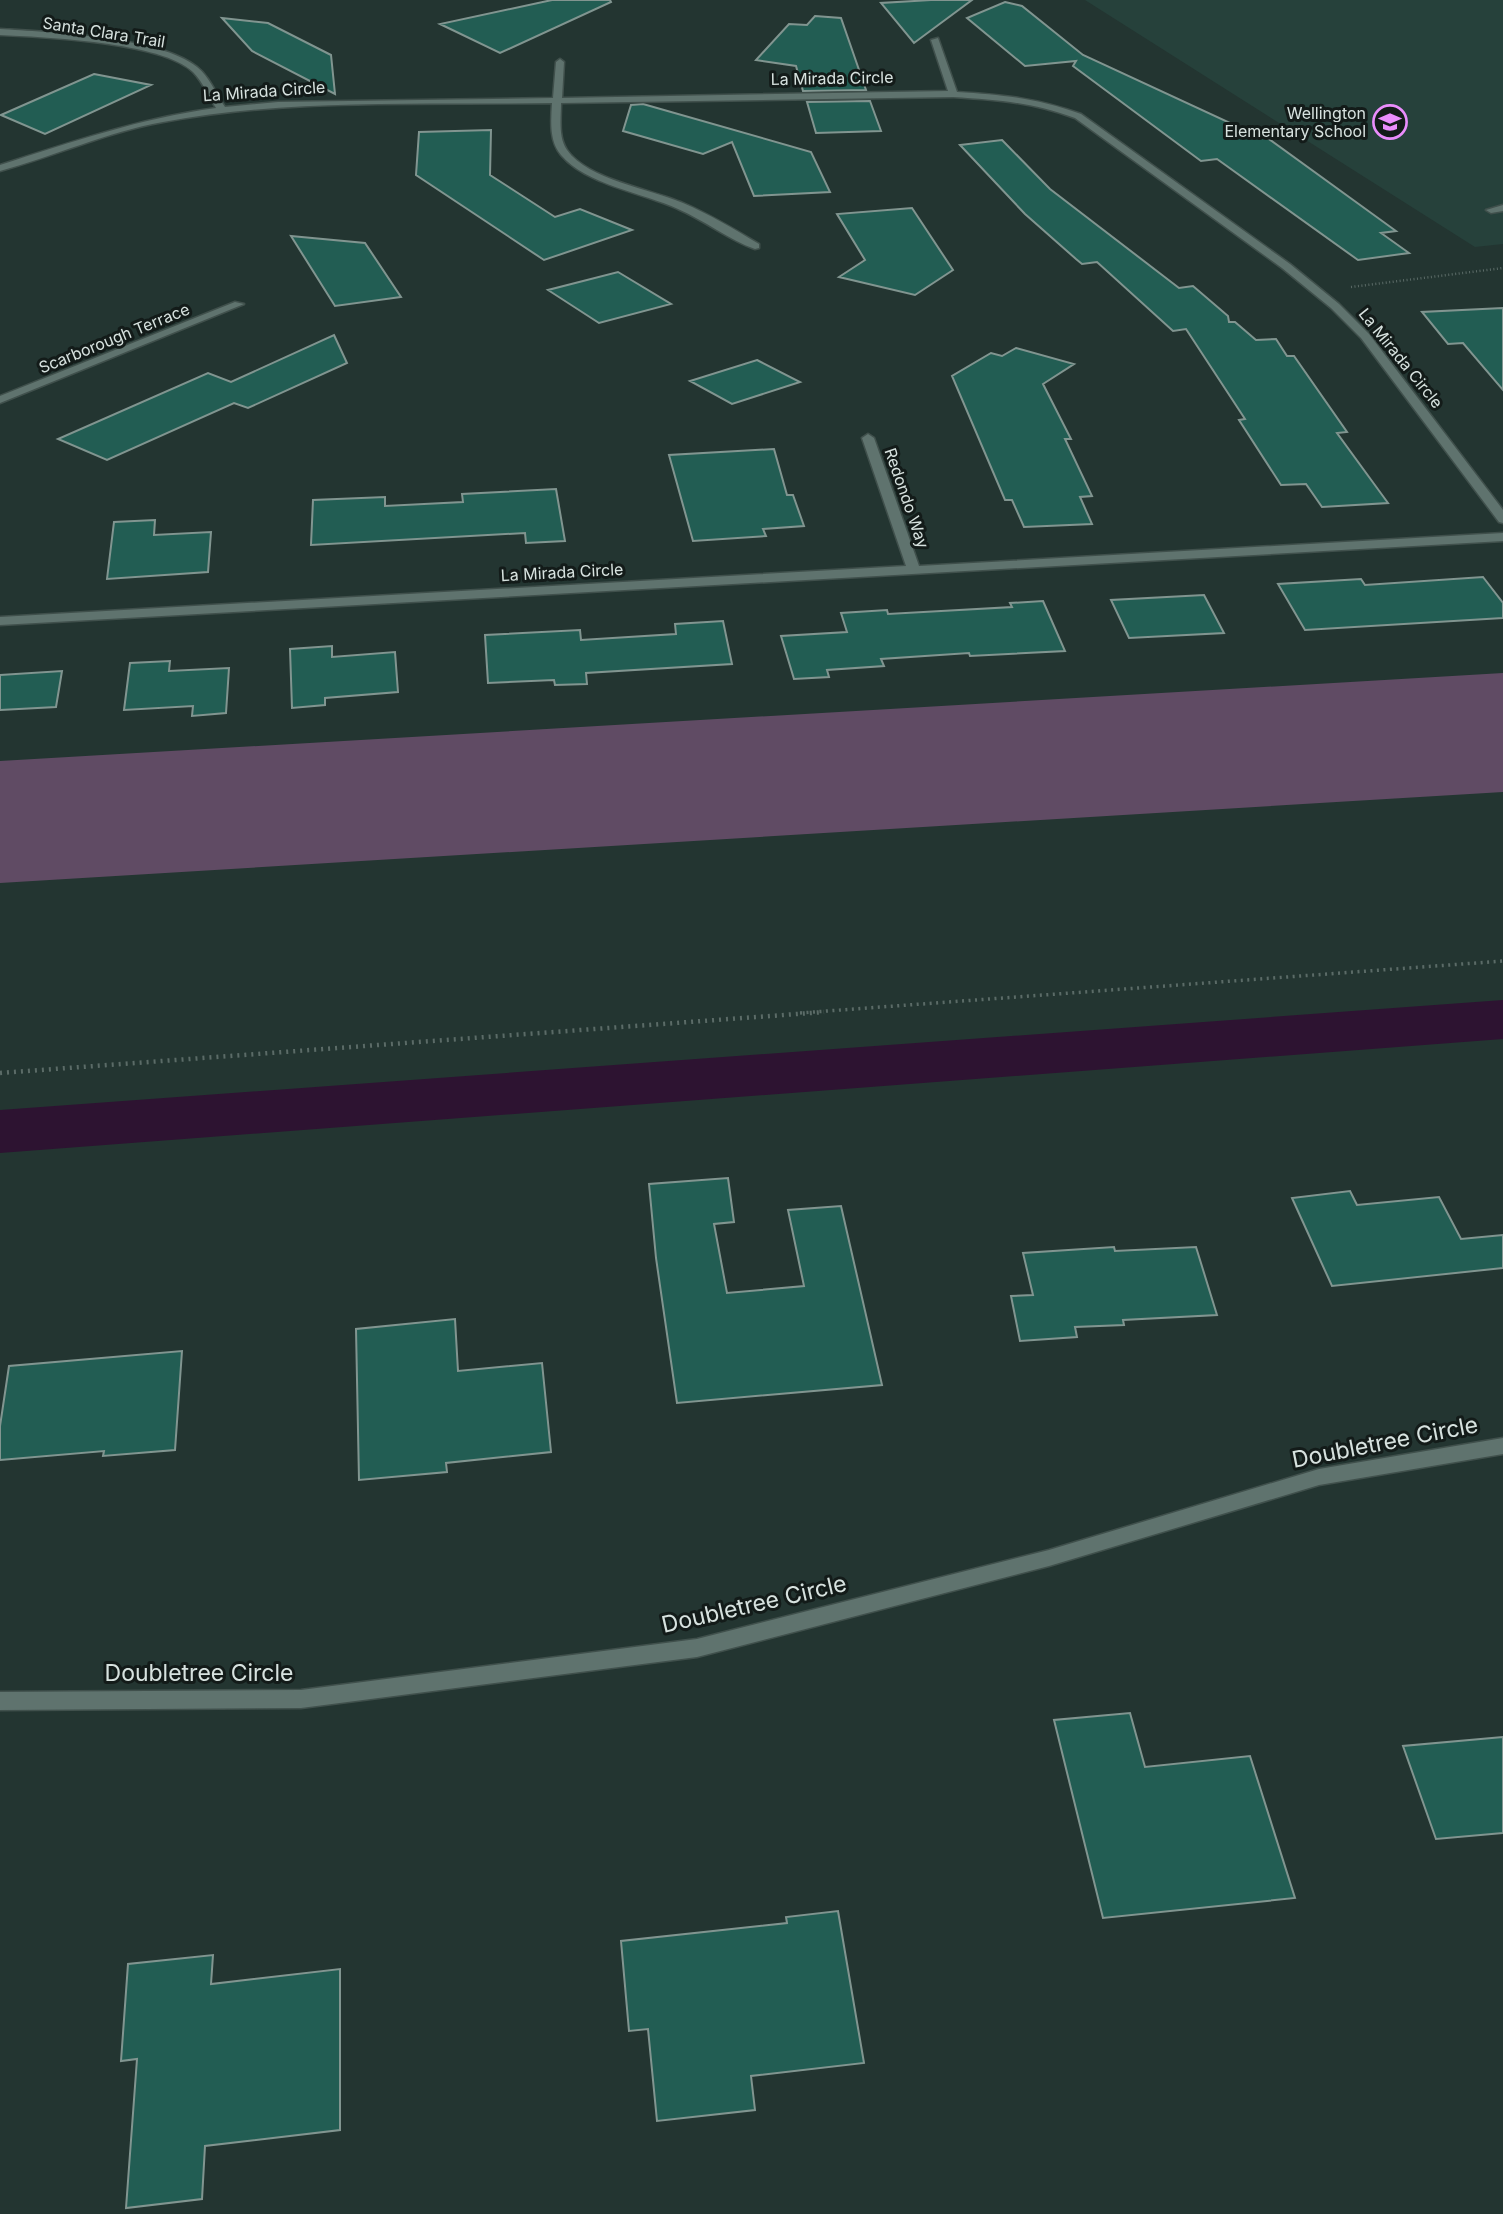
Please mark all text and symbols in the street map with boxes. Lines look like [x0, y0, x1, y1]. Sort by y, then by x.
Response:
street label: Santa Clara Trail [41, 12, 167, 52]
street label: La Mirada Circle [770, 67, 894, 89]
street label: La Mirada Circle [202, 77, 326, 105]
place label: Wellington Elementary School [1224, 103, 1366, 141]
school or university icon: Wellington Elementary School [1371, 103, 1409, 141]
street label: Scarborough Terrace [36, 299, 192, 377]
street label: La Mirada Circle [1355, 304, 1447, 412]
street label: Redondo Way [880, 445, 934, 551]
street label: La Mirada Circle [500, 559, 624, 585]
street label: Doubletree Circle [1290, 1410, 1480, 1474]
street label: Doubletree Circle [659, 1569, 849, 1639]
street label: Doubletree Circle [105, 1659, 293, 1687]

